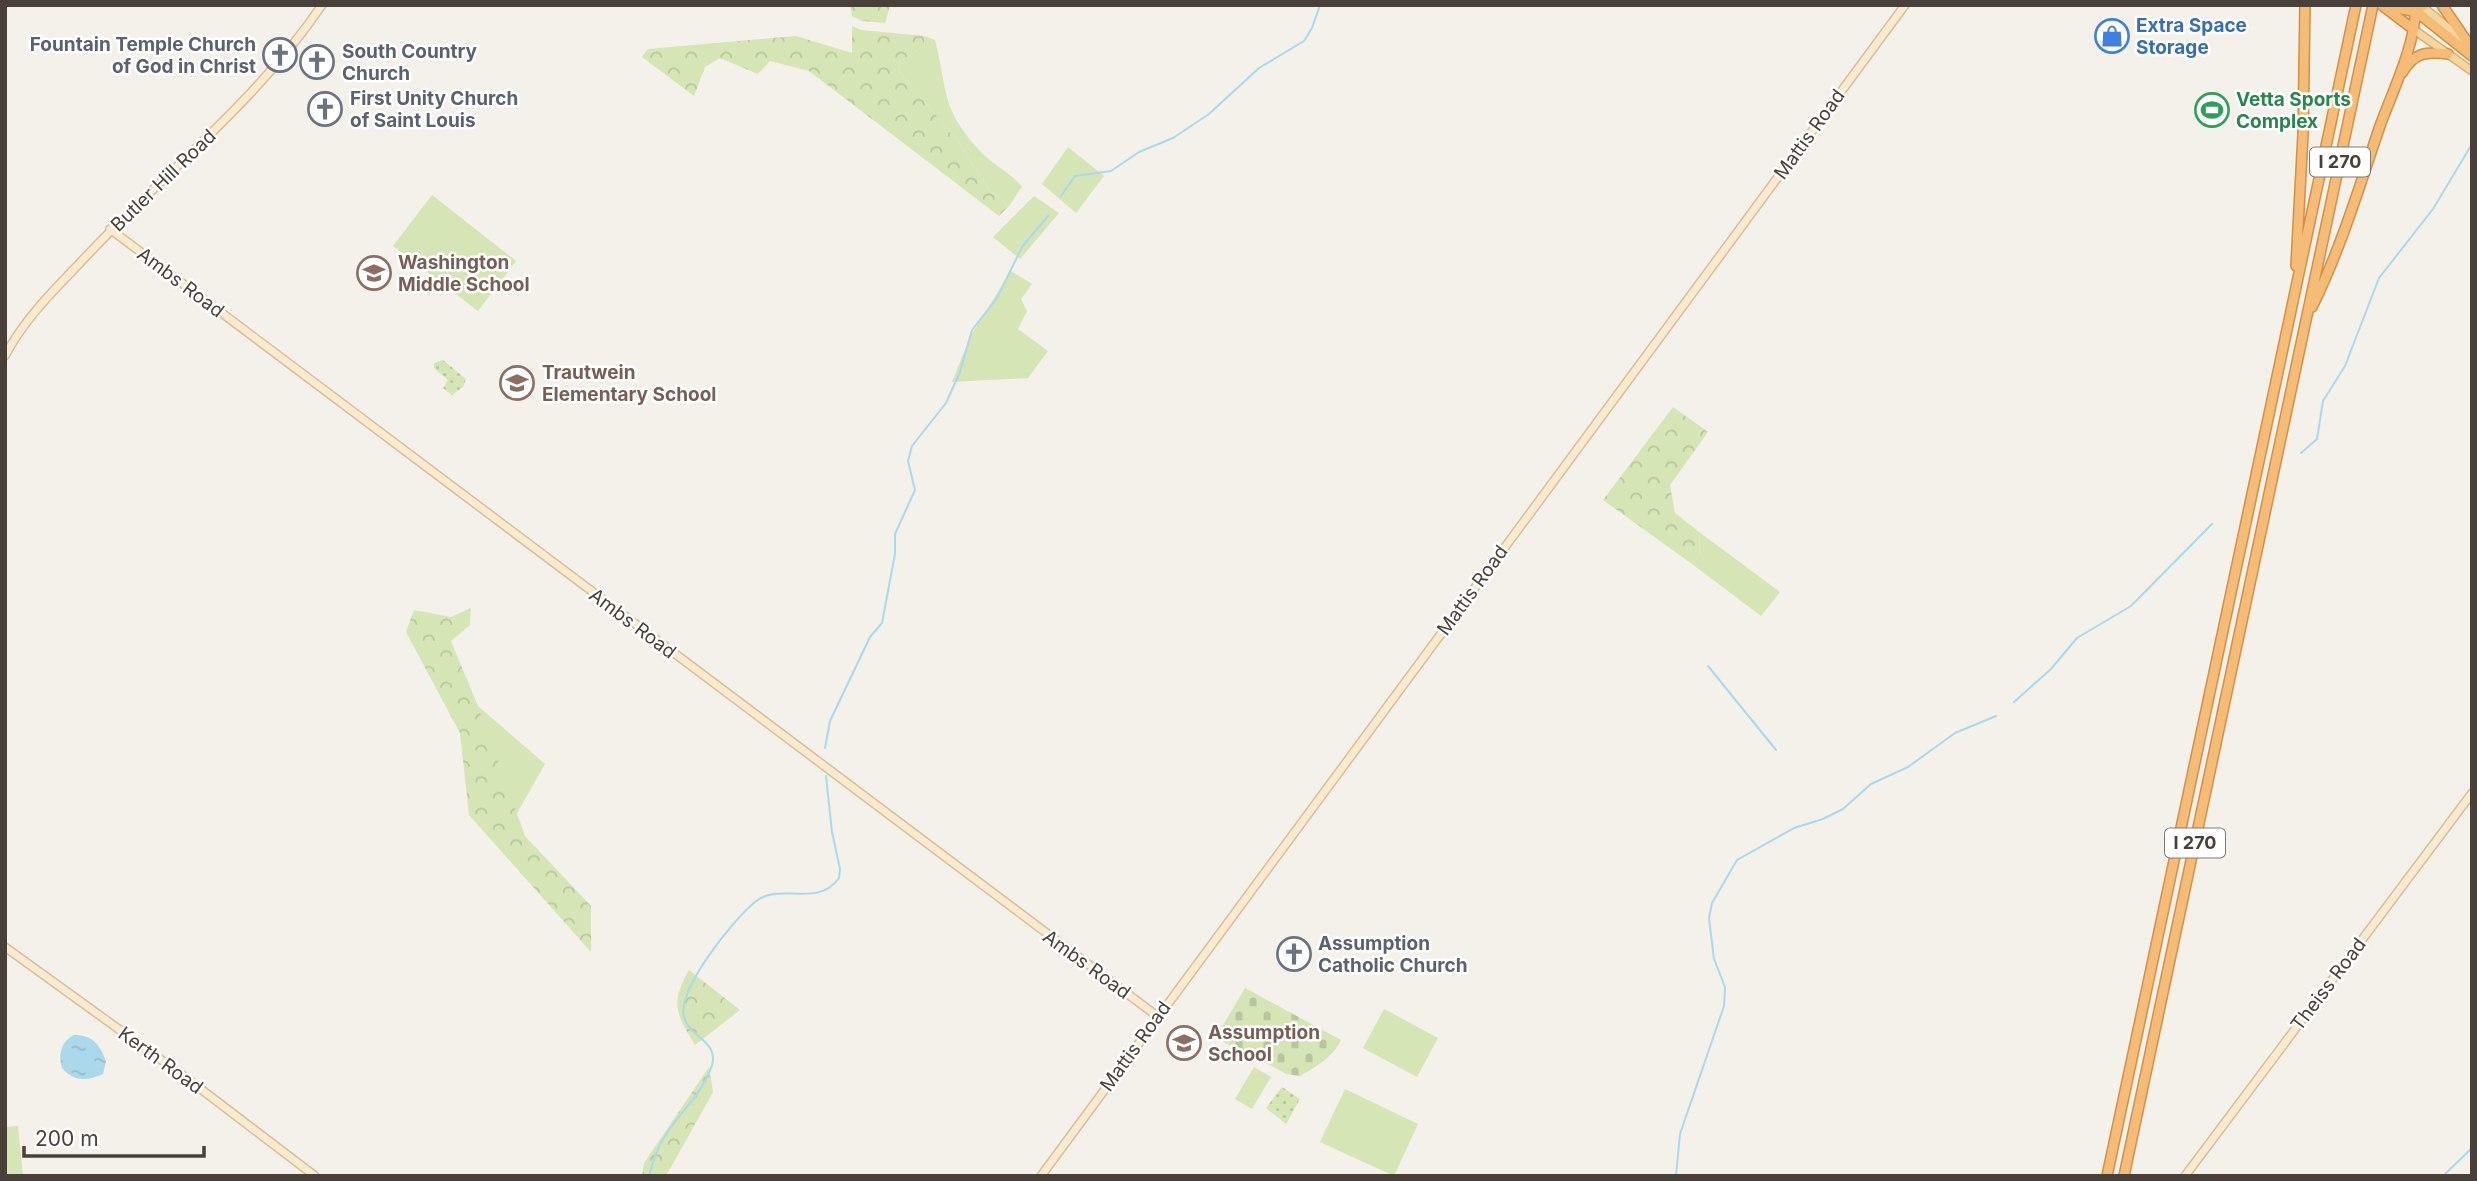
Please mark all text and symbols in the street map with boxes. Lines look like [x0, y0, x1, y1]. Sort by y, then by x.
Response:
place label: Extra Space Storage [2136, 14, 2247, 59]
shop icon: Extra Space Storage [2093, 17, 2131, 55]
place label: Fountain Temple Church of God in Christ [30, 33, 256, 78]
church icon: Fountain Temple Church of God in Christ [261, 36, 299, 74]
place label: South Country Church [342, 40, 478, 85]
church icon: South Country Church [298, 43, 336, 81]
street label: Mattis Road [1769, 85, 1850, 184]
place label: First Unity Church of Saint Louis [350, 87, 518, 132]
place label: Vetta Sports Complex [2236, 88, 2351, 133]
church icon: First Unity Church of Saint Louis [306, 90, 344, 128]
sports icon: Vetta Sports Complex [2193, 91, 2231, 129]
street label: Butler Hill Road [106, 124, 221, 236]
road number: I 270 [2310, 148, 2370, 176]
street label: Ambs Road [133, 242, 229, 322]
place label: Washington Middle School [398, 251, 530, 296]
school or university icon: Washington Middle School [355, 254, 393, 292]
place label: Trautwein Elementary School [542, 361, 716, 406]
school or university icon: Trautwein Elementary School [498, 364, 536, 402]
street label: Mattis Road [1432, 541, 1513, 640]
street label: Ambs Road [585, 583, 681, 663]
road number: I 270 [2165, 828, 2225, 858]
street label: Ambs Road [1038, 925, 1135, 1004]
place label: Assumption Catholic Church [1318, 932, 1468, 977]
street label: Theiss Road [2286, 933, 2371, 1035]
church icon: Assumption Catholic Church [1275, 935, 1313, 973]
street label: Mattis Road [1095, 997, 1176, 1096]
place label: Assumption School [1208, 1021, 1320, 1066]
street label: Kerth Road [114, 1022, 208, 1099]
school or university icon: Assumption School [1165, 1024, 1203, 1062]
scale bar [24, 1114, 205, 1158]
text: 200 m [35, 1126, 99, 1151]

